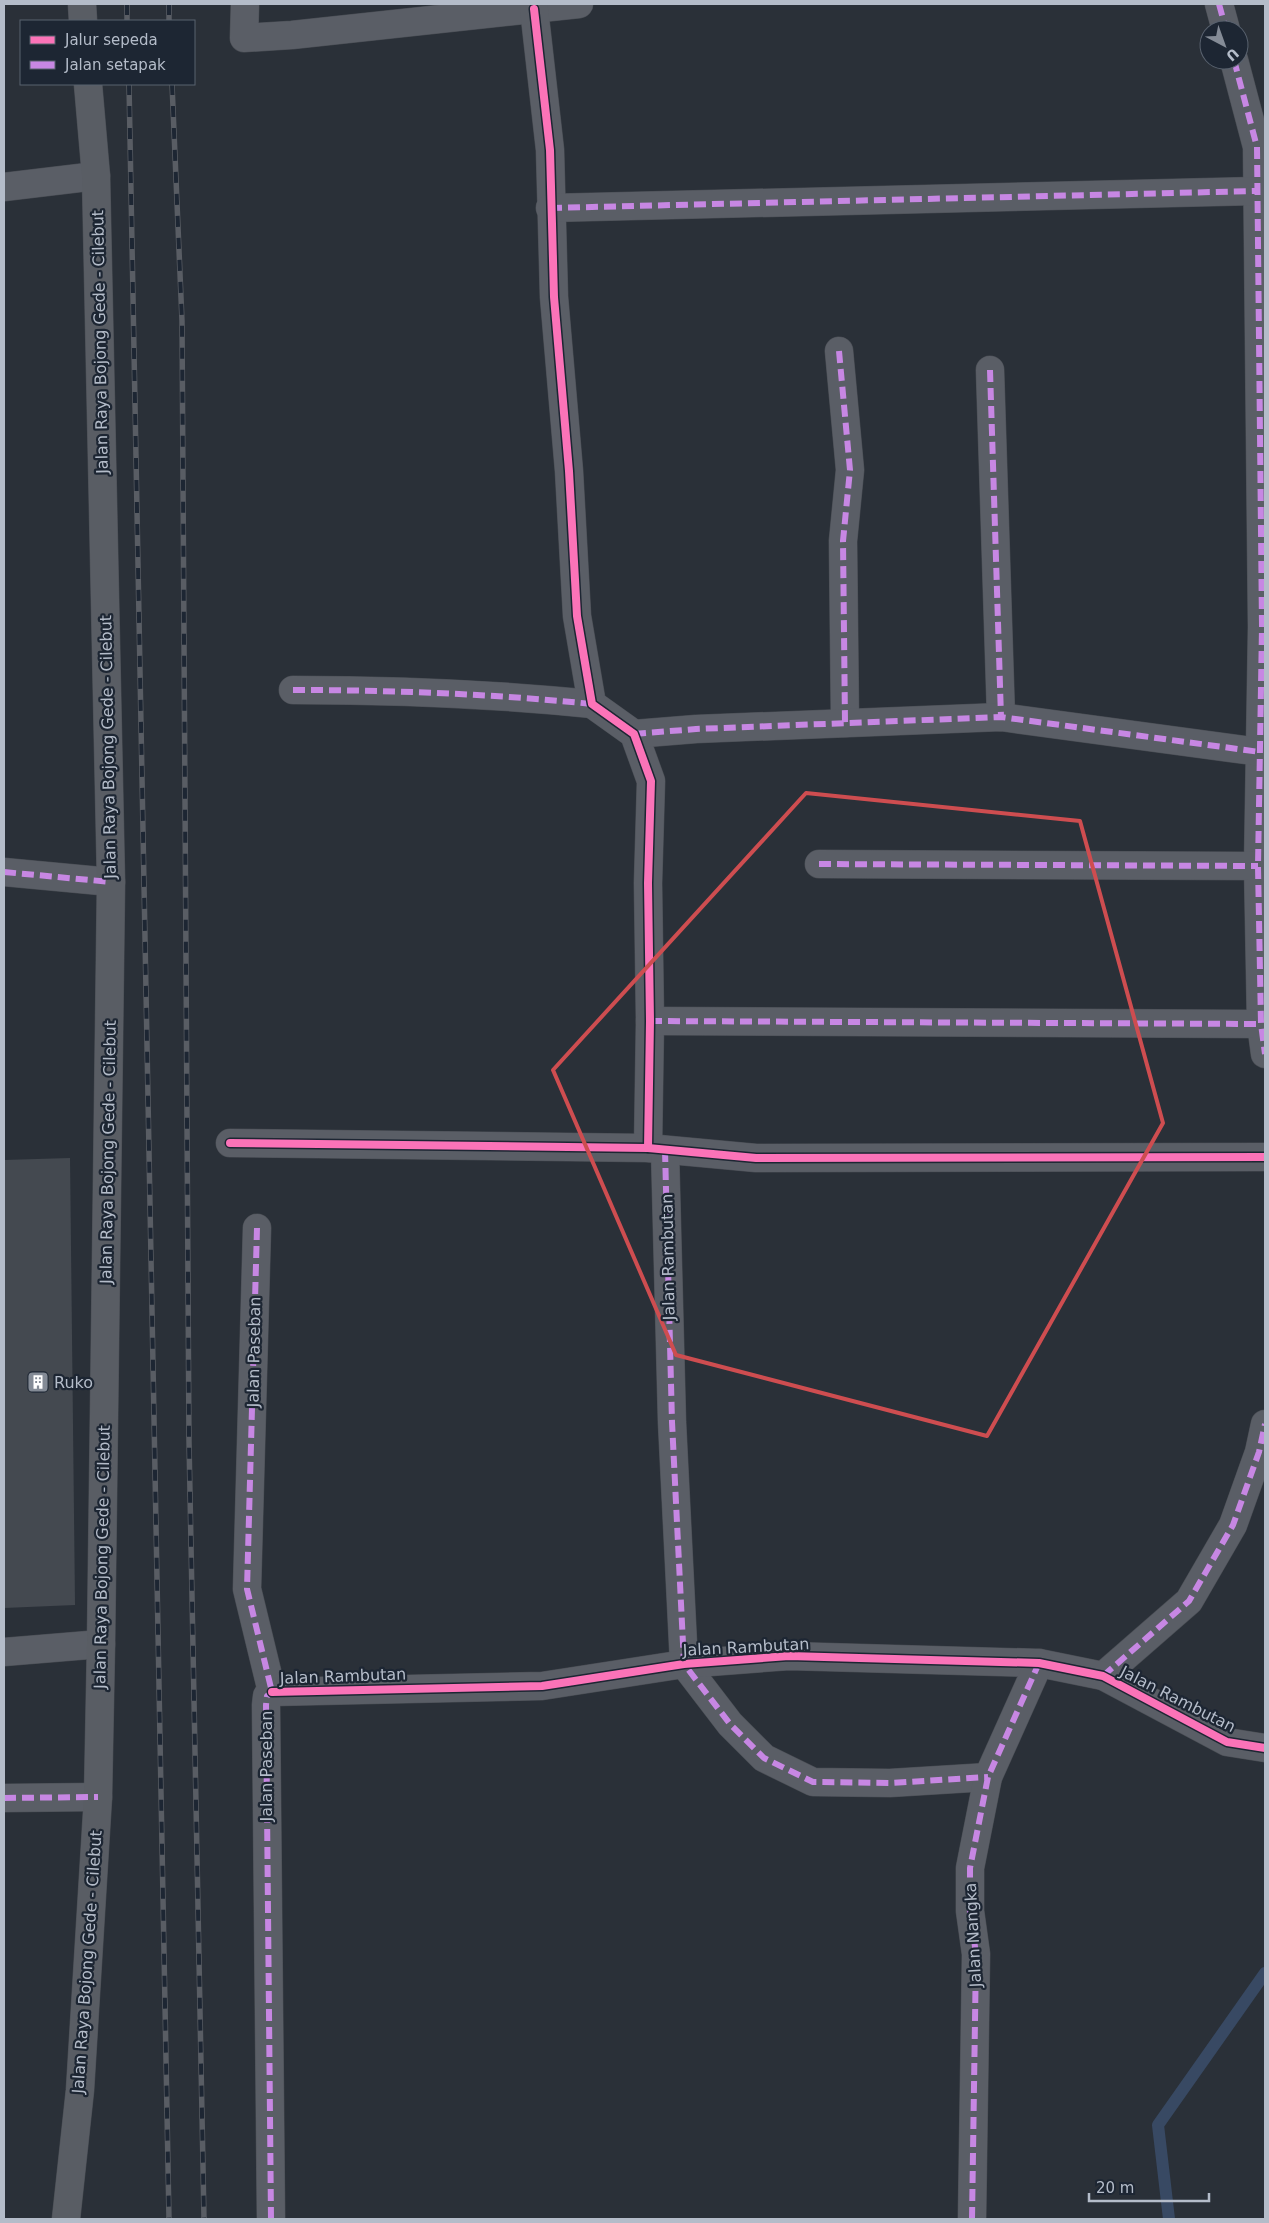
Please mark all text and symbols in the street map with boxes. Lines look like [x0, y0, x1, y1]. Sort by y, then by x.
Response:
legend [20, 20, 195, 85]
north arrow [1199, 20, 1249, 70]
text: Jalur sepeda [64, 31, 158, 49]
text: U [1223, 45, 1242, 65]
text: Jalan setapak [64, 56, 166, 74]
street label: Jalan Raya Bojong Gede - Cilebut [88, 210, 112, 475]
street label: Jalan Raya Bojong Gede - Cilebut [96, 615, 120, 880]
street label: Jalan Raya Bojong Gede - Cilebut [96, 1020, 120, 1285]
street label: Jalan Rambutan [657, 1194, 679, 1321]
street label: Jalan Paseban [244, 1296, 264, 1409]
building icon: Ruko [26, 1370, 50, 1394]
place label: Ruko [54, 1373, 93, 1392]
street label: Jalan Raya Bojong Gede - Cilebut [90, 1425, 114, 1690]
street label: Jalan Rambutan [681, 1634, 810, 1660]
street label: Jalan Rambutan [1116, 1661, 1239, 1736]
street label: Jalan Rambutan [278, 1664, 407, 1688]
street label: Jalan Paseban [257, 1710, 276, 1823]
street label: Jalan Raya Bojong Gede - Cilebut [68, 1830, 106, 2095]
street label: Jalan Nangka [961, 1882, 985, 1989]
scale bar [1089, 2170, 1209, 2202]
text: 20 m [1096, 2179, 1134, 2197]

